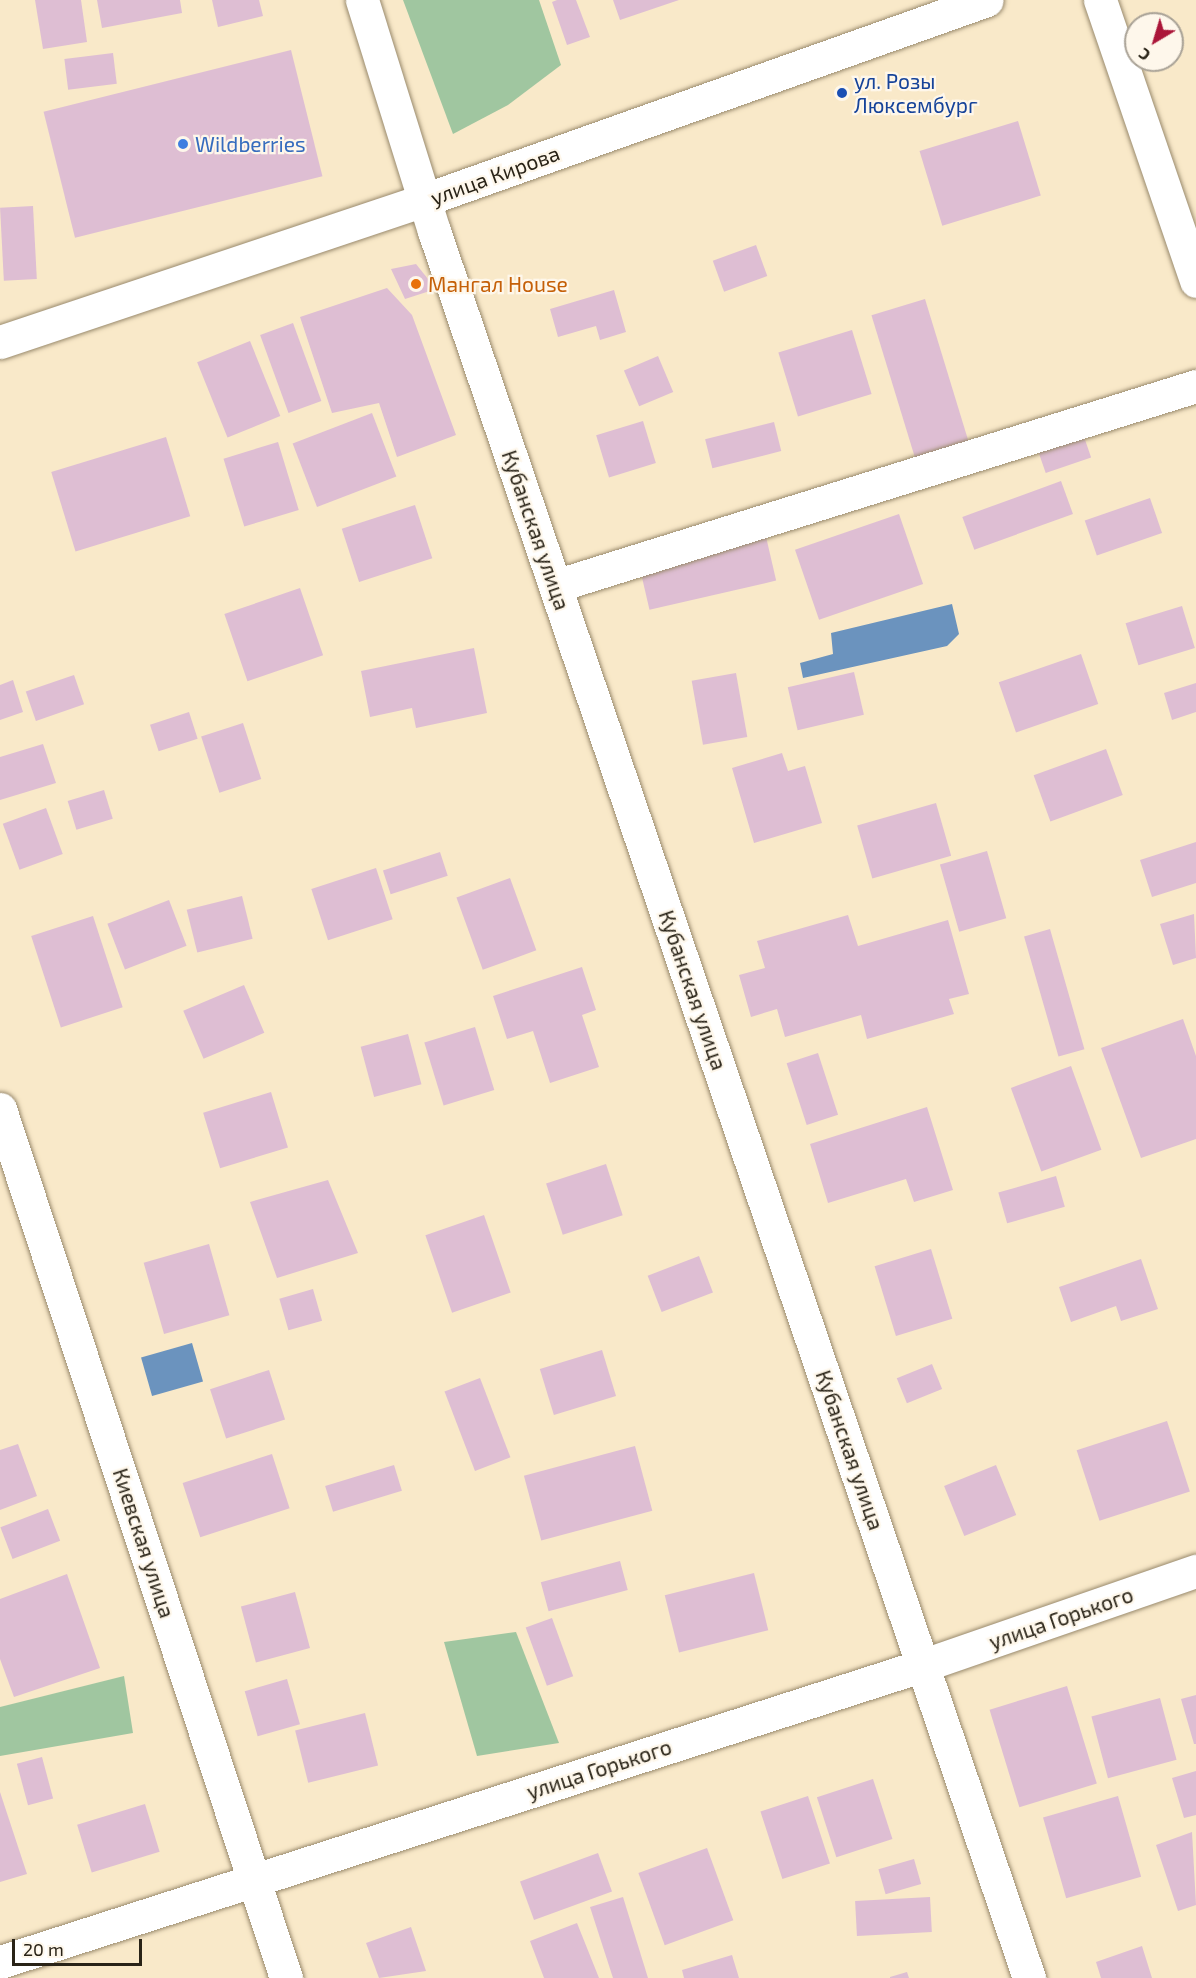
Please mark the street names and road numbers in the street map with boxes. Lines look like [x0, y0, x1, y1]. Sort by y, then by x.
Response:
street label: улица Кирова [427, 140, 563, 210]
street label: Кубанская улица [497, 447, 575, 613]
street label: Кубанская улица [654, 907, 732, 1073]
street label: Кубанская улица [811, 1367, 889, 1533]
street label: Киевская улица [108, 1465, 180, 1621]
street label: улица Горького [986, 1582, 1136, 1654]
street label: улица Горького [523, 1734, 675, 1804]

